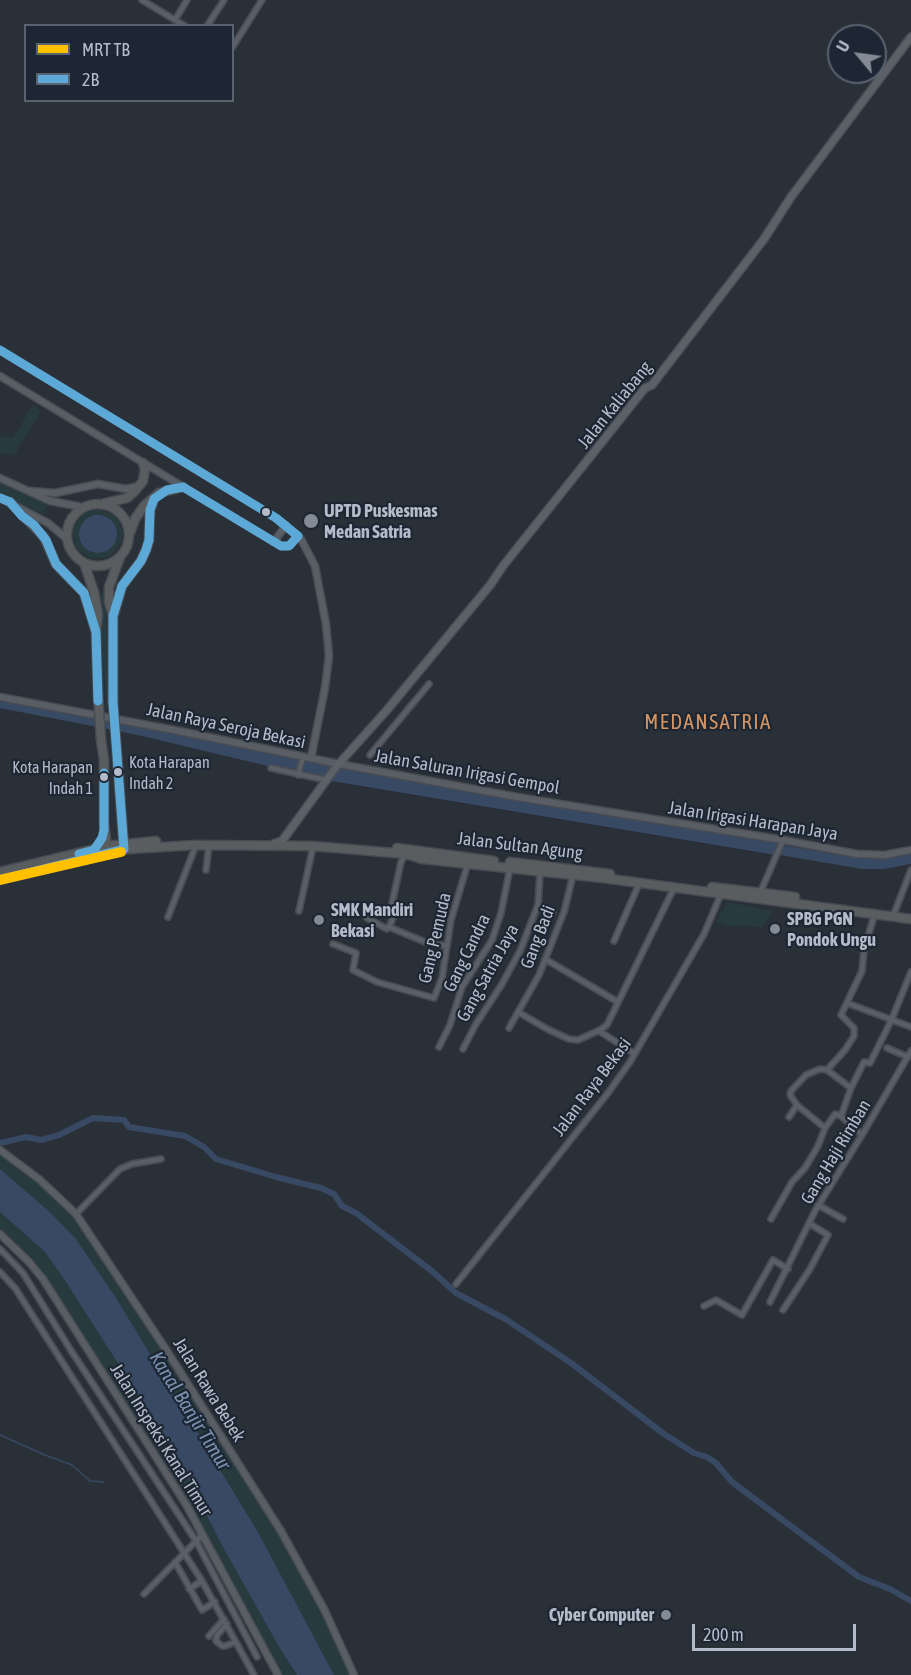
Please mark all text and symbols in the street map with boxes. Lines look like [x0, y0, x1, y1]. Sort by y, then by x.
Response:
legend [24, 24, 234, 102]
north arrow [827, 24, 887, 84]
text: U [833, 38, 853, 55]
text: MRT TB [82, 39, 130, 60]
text: 2B [82, 69, 99, 90]
street label: Jalan Kaliabang [573, 357, 657, 453]
place label: UPTD Puskesmas Medan Satria [324, 500, 438, 542]
unlabelled marker [260, 506, 272, 518]
marker: UPTD Puskesmas Medan Satria [302, 512, 320, 530]
street label: Jalan Raya Seroja Bekasi [145, 699, 307, 753]
district label: MEDANSATRIA [644, 709, 772, 735]
street label: Jalan Saluran Irigasi Gempol [373, 745, 561, 799]
place label: Kota Harapan Indah 2 [129, 753, 210, 791]
place label: Kota Harapan Indah 1 [12, 758, 93, 796]
marker: Kota Harapan Indah 2 [112, 766, 124, 778]
marker: Kota Harapan Indah 1 [98, 771, 110, 783]
street label: Jalan Irigasi Harapan Jaya [667, 797, 839, 845]
street label: Jalan Sultan Agung [456, 828, 584, 864]
street label: Gang Pemuda [414, 891, 456, 985]
place label: SMK Mandiri Bekasi [331, 899, 413, 942]
street label: Gang Badi [516, 902, 560, 972]
place label: SPBG PGN Pondok Ungu [787, 908, 876, 950]
street label: Gang Candra [439, 911, 495, 995]
marker: SMK Mandiri Bekasi [312, 913, 326, 927]
street label: Gang Satria Jaya [452, 921, 524, 1025]
marker: SPBG PGN Pondok Ungu [768, 922, 782, 936]
street label: Jalan Raya Bekasi [548, 1034, 636, 1140]
street label: Gang Haji Rimban [796, 1096, 876, 1208]
street label: Jalan Rawa Bebek [168, 1334, 250, 1446]
water label: Kanal Banjir Timur [144, 1347, 236, 1475]
street label: Jalan Inspeksi Kanal Timur [105, 1360, 217, 1520]
place label: Cyber Computer [549, 1604, 654, 1626]
marker: Cyber Computer [659, 1608, 673, 1622]
scale bar [695, 1612, 858, 1650]
text: 200 m [703, 1624, 744, 1645]

